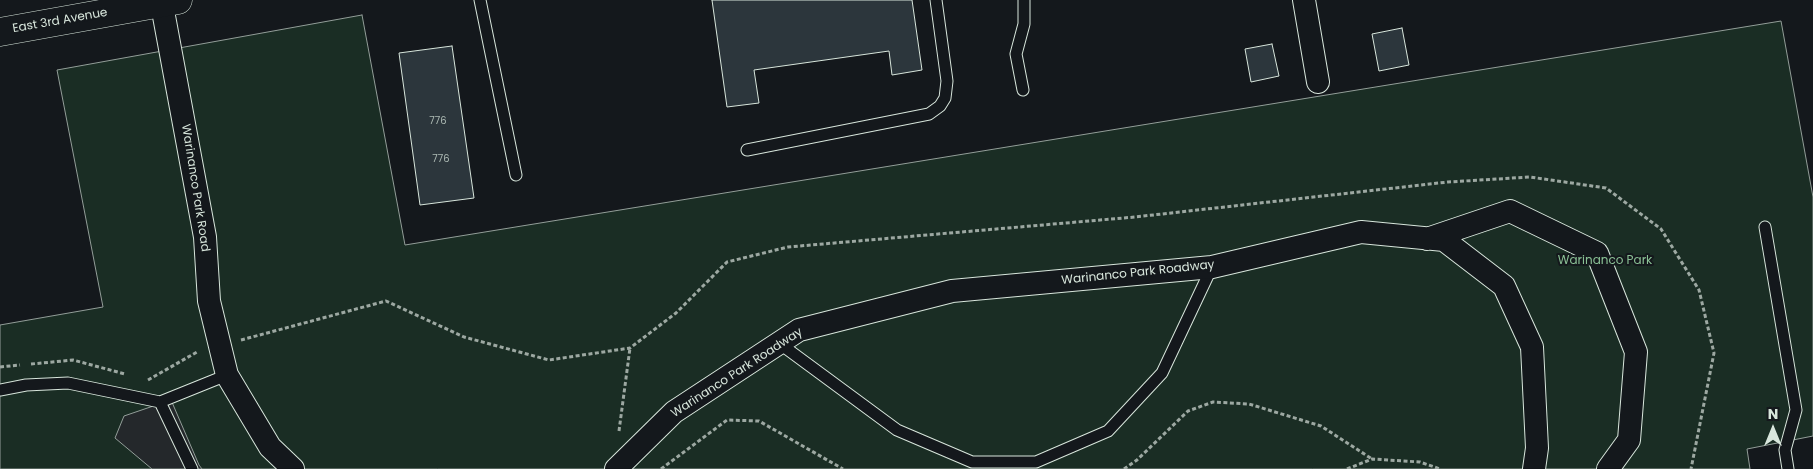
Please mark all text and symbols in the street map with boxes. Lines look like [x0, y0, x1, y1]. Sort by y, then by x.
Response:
street label: East 3rd Avenue [11, 6, 109, 36]
house number: 776 [429, 115, 447, 127]
street label: Warinanco Park Road [178, 123, 212, 253]
house number: 776 [432, 153, 450, 165]
park label: Warinanco Park [1558, 254, 1652, 268]
street label: Warinanco Park Roadway [1061, 258, 1215, 288]
street label: Warinanco Park Roadway [669, 325, 805, 421]
north arrow [1748, 404, 1798, 454]
text: N [1768, 404, 1778, 424]

